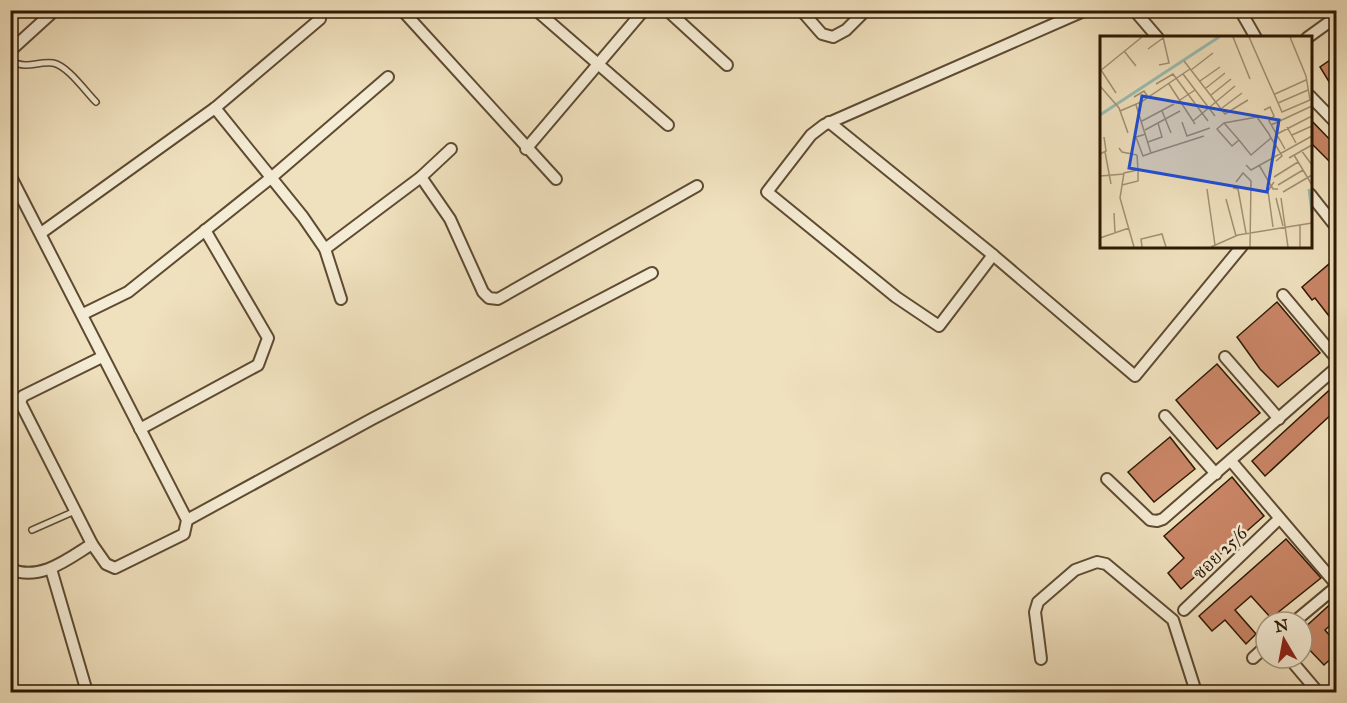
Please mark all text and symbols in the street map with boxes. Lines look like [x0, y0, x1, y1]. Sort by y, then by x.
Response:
inset map [1100, 36, 1311, 248]
street label: ซอย 25/6 [1188, 521, 1252, 584]
north arrow [1254, 610, 1314, 670]
text: N [1273, 615, 1290, 636]

